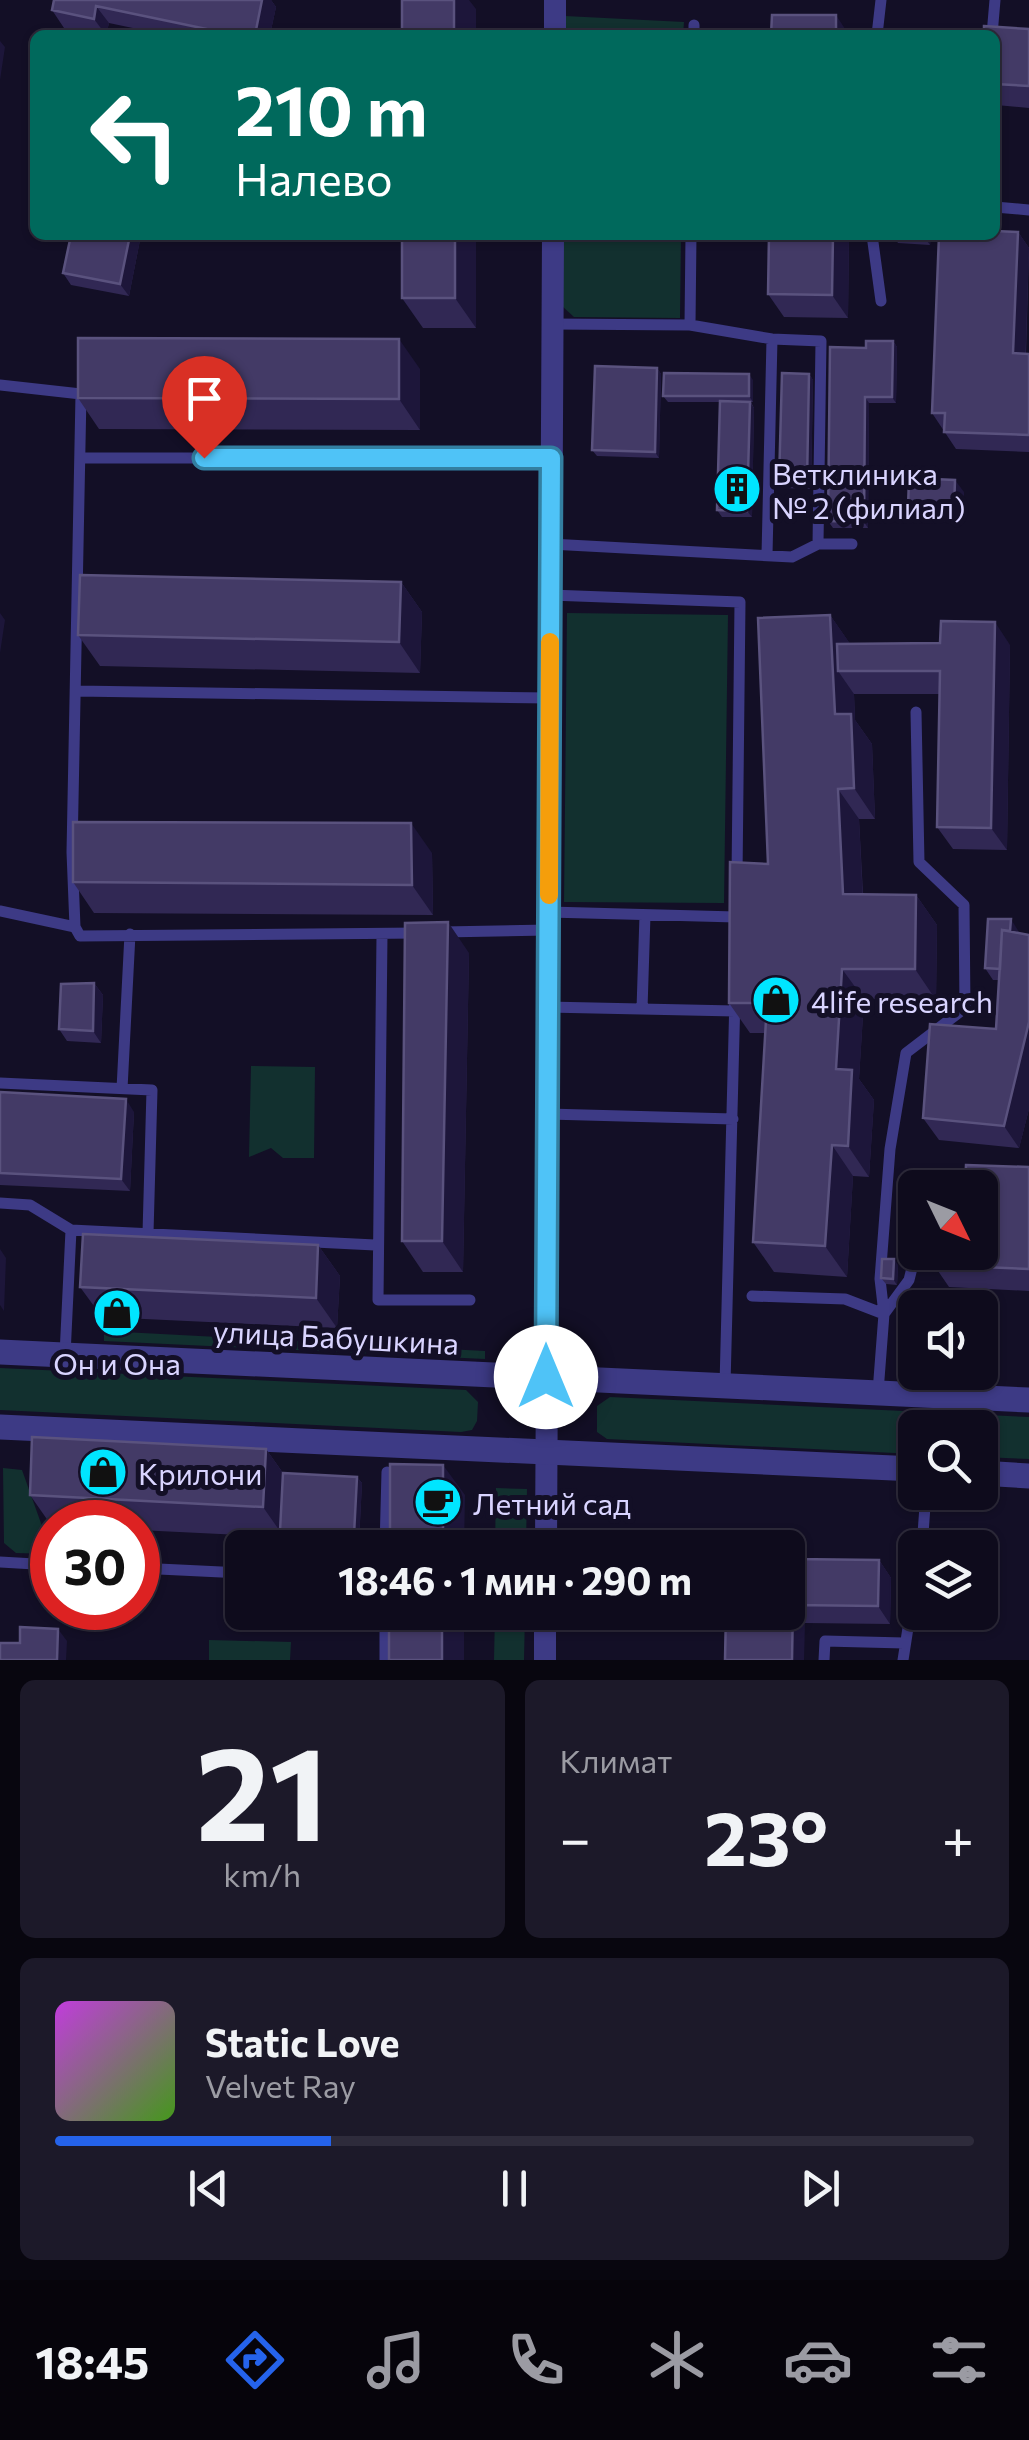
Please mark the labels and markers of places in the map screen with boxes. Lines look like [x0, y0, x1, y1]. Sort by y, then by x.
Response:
pin [162, 356, 247, 459]
place label: Ветклиника № 2 (филиал) [772, 454, 966, 525]
building icon: Ветклиника № 2 (филиал) [711, 463, 763, 515]
shop icon: 4life research [750, 974, 802, 1026]
place label: 4life research [811, 982, 993, 1019]
shop icon: Он и Она [91, 1287, 143, 1339]
place label: Он и Она [53, 1344, 181, 1381]
shop icon: Крилони [77, 1446, 129, 1498]
place label: Крилони [138, 1454, 262, 1491]
cafe icon: Летний сад [412, 1476, 464, 1528]
place label: Летний сад [473, 1484, 631, 1521]

